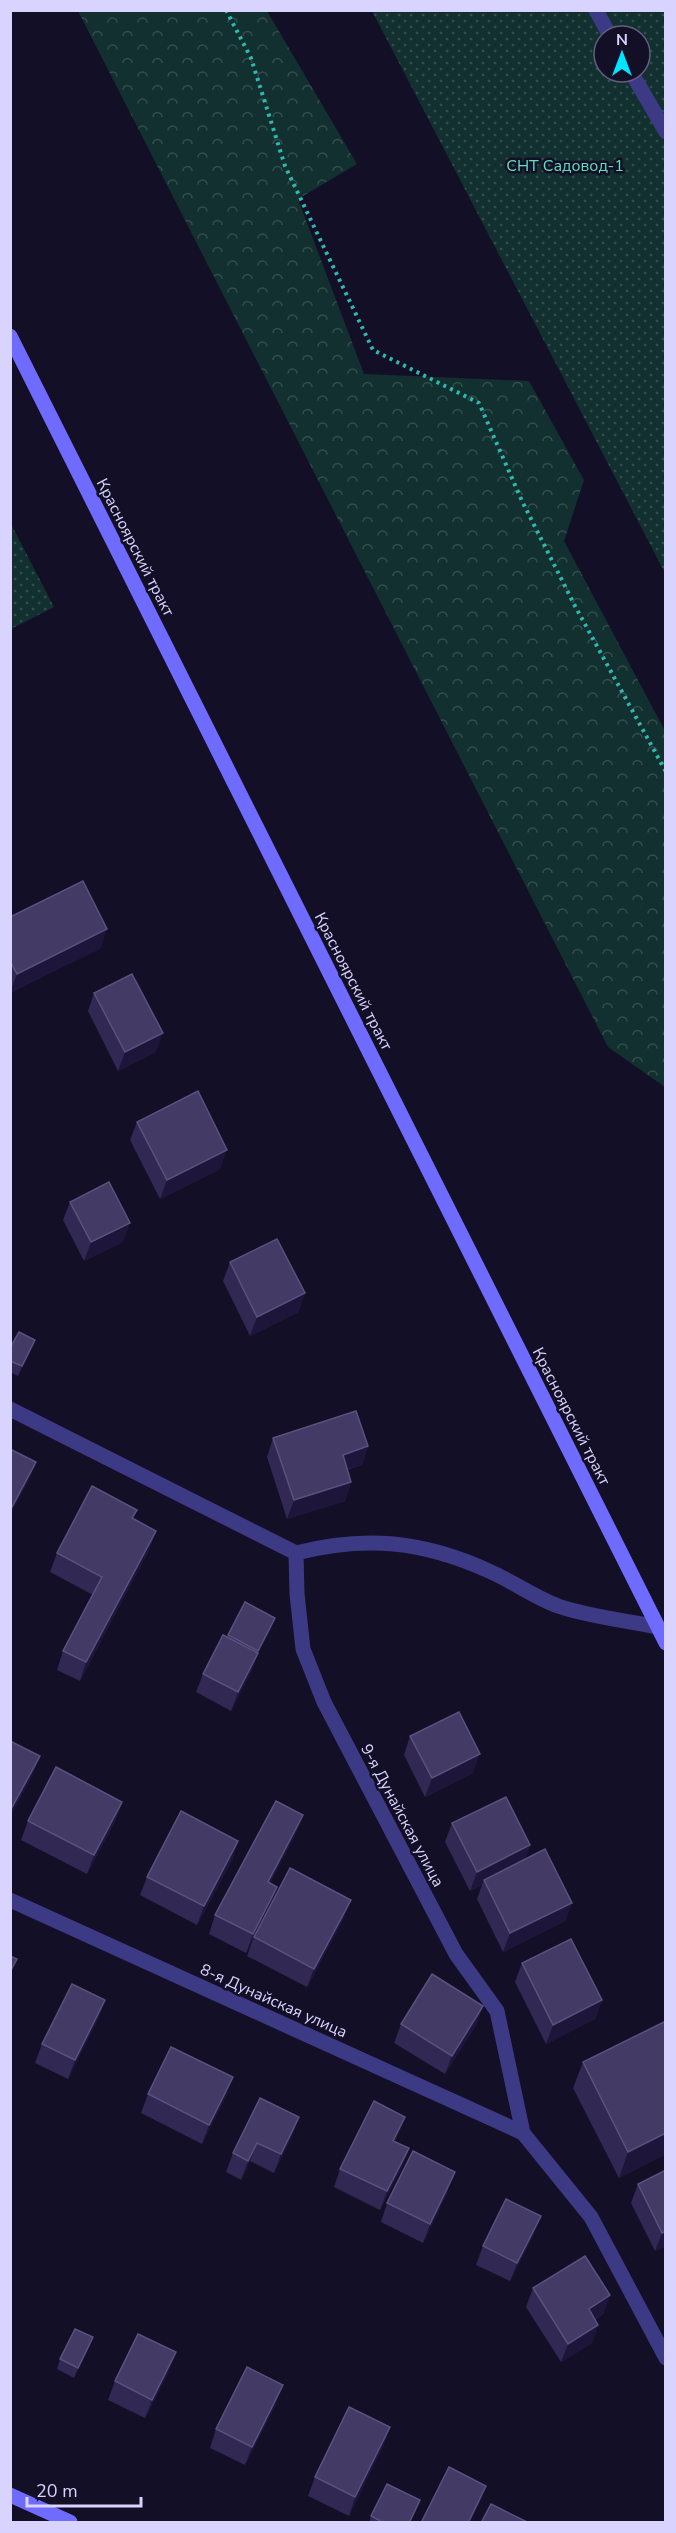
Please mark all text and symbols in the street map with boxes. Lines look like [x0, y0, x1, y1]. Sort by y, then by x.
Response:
north arrow [592, 24, 652, 84]
text: N [616, 29, 628, 51]
park label: СНТ Садовод-1 [506, 155, 624, 177]
street label: Красноярский тракт [91, 475, 180, 621]
street label: Красноярский тракт [309, 909, 398, 1055]
street label: Красноярский тракт [527, 1344, 616, 1490]
street label: 9-я Дунайская улица [355, 1740, 449, 1891]
street label: 8-я Дунайская улица [197, 1959, 351, 2043]
scale bar [27, 2470, 141, 2508]
text: 20 m [36, 2479, 78, 2503]

